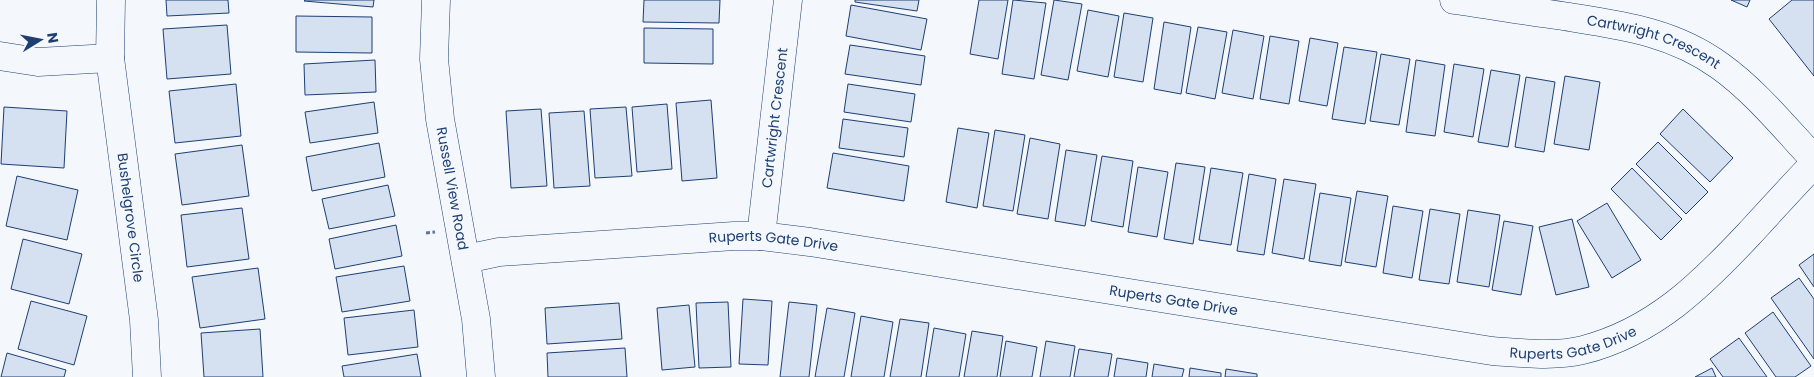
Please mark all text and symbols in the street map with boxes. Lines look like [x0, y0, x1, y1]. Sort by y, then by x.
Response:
street label: Cartwright Crescent [1585, 10, 1725, 74]
north arrow [15, 15, 65, 65]
text: N [42, 31, 64, 45]
street label: Cartwright Crescent [757, 46, 792, 189]
street label: Russell View Road [432, 125, 473, 252]
street label: Bushelgrove Circle [112, 152, 149, 284]
street label: Ruperts Gate Drive [708, 226, 840, 256]
street label: Ruperts Gate Drive [1108, 280, 1240, 320]
street label: Ruperts Gate Drive [1509, 321, 1640, 364]

